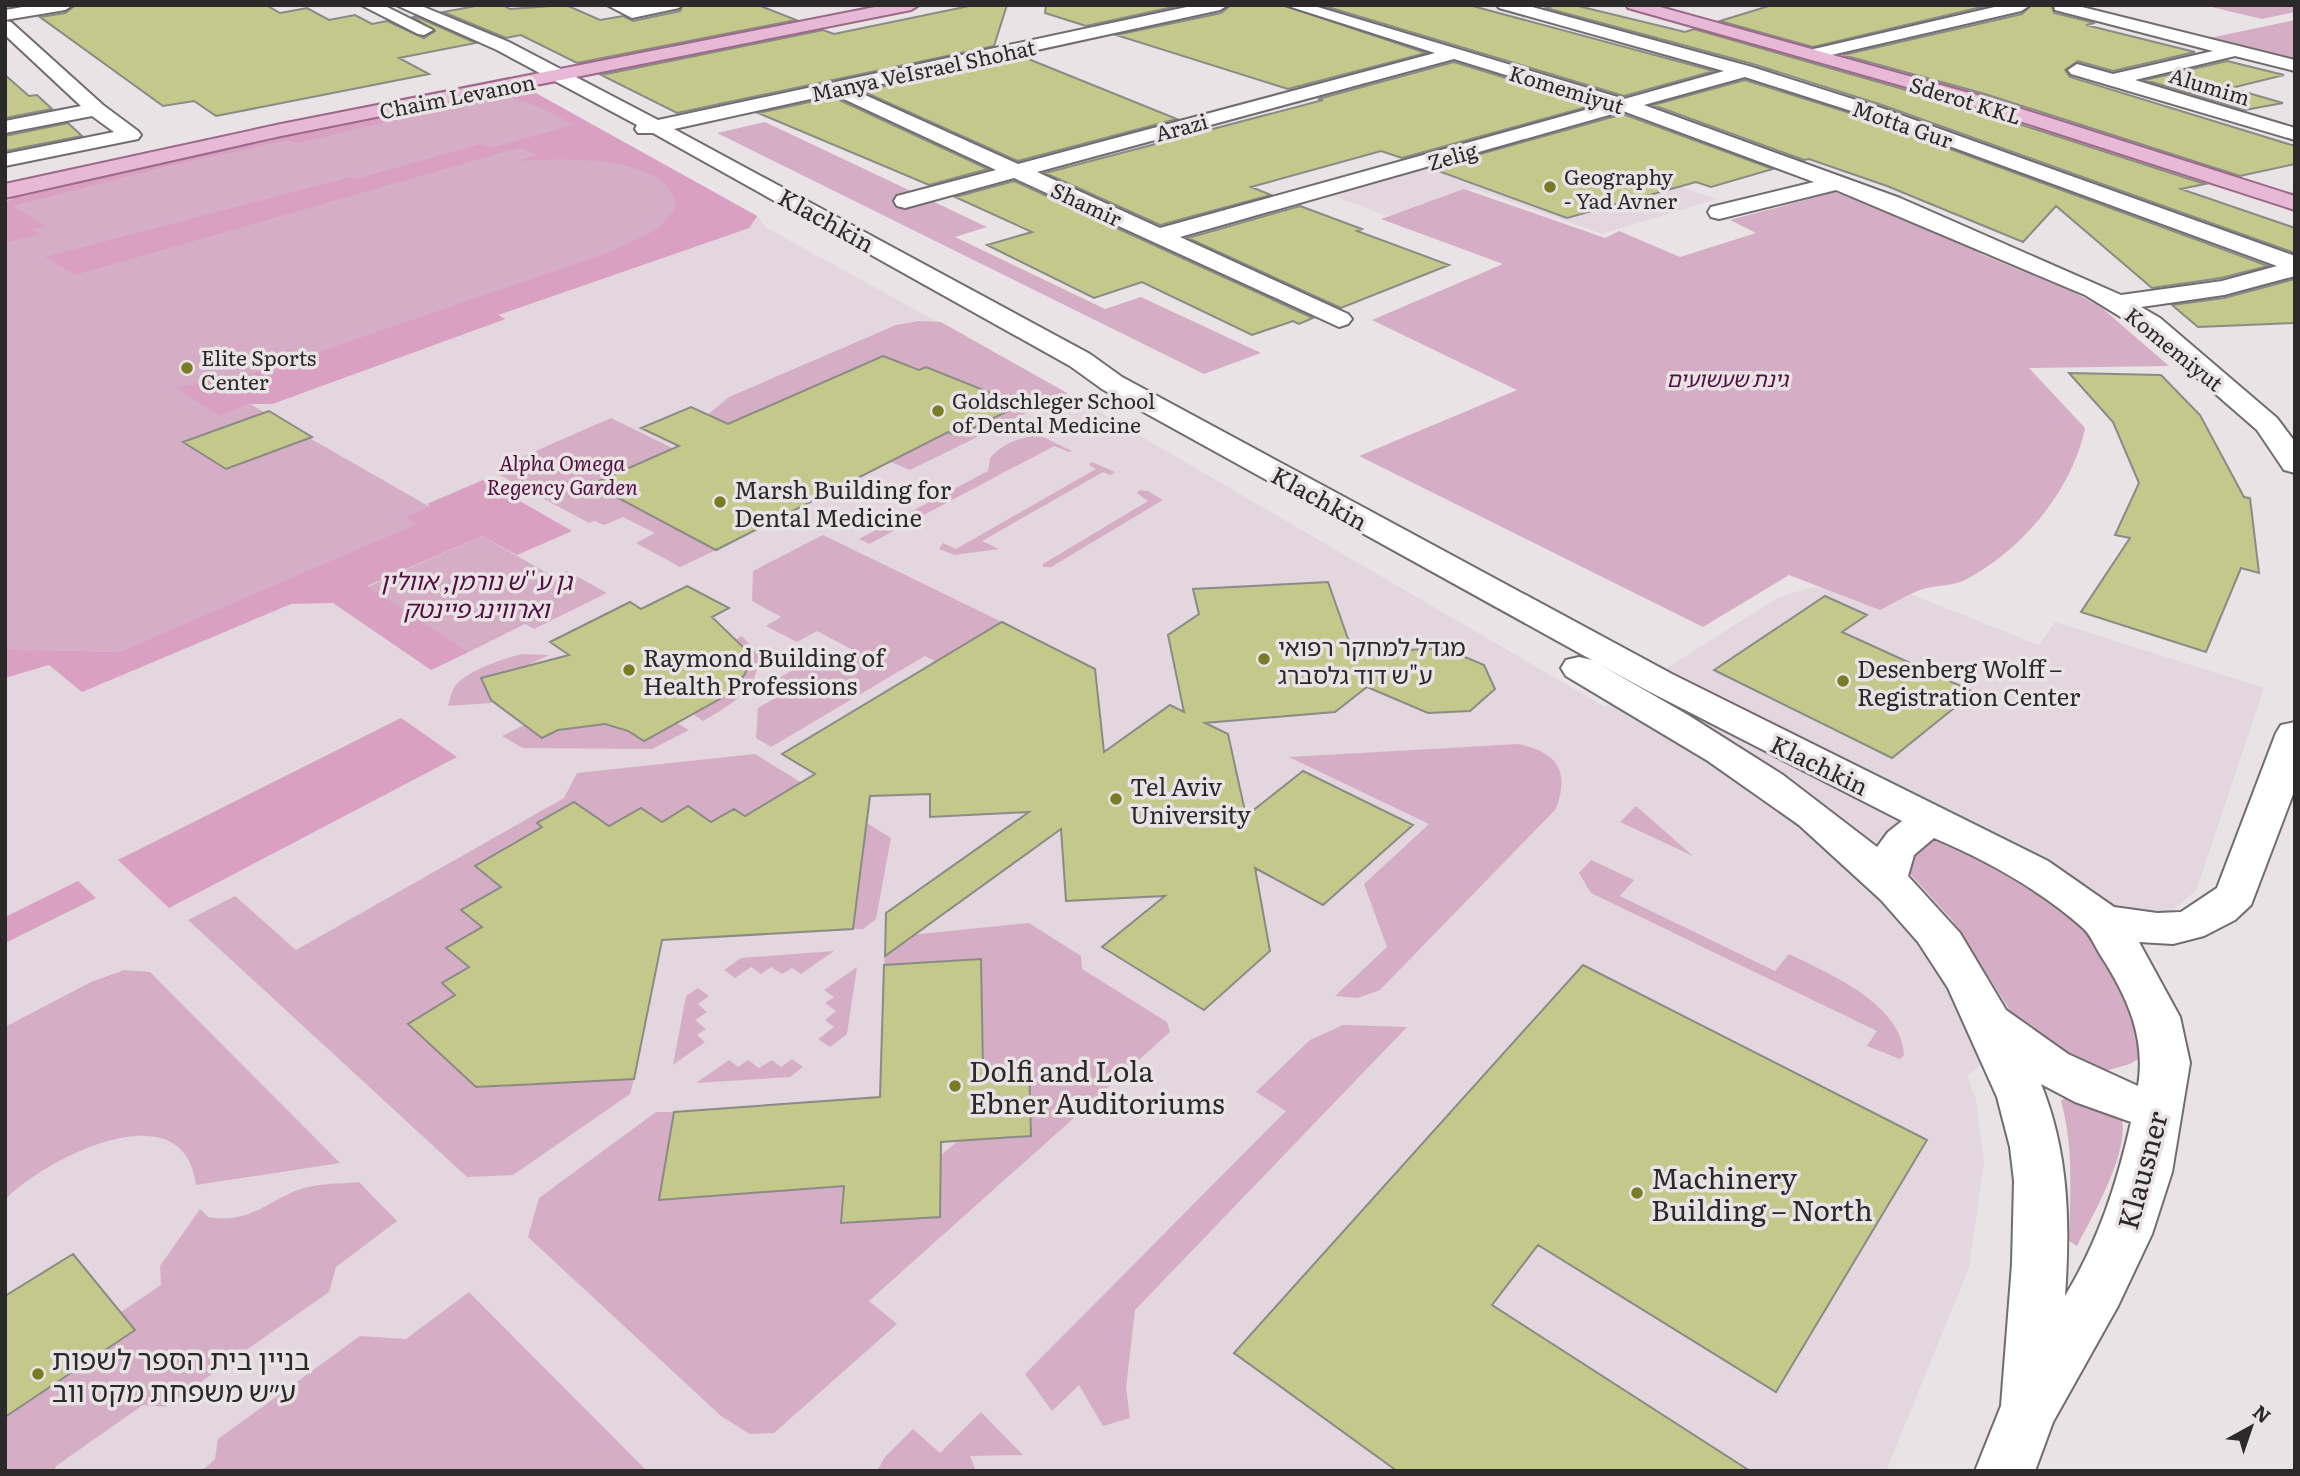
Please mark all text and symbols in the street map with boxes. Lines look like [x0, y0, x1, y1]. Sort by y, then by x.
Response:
street label: Manya VeIsrael Shohat [808, 30, 1038, 108]
street label: Komemiyut [1506, 56, 1629, 120]
street label: Alumim [2166, 58, 2254, 112]
street label: Chaim Levanon [376, 65, 538, 125]
street label: Sderot KKL [1906, 67, 2026, 131]
street label: Motta Gur [1849, 91, 1957, 155]
street label: Arazi [1151, 104, 1211, 148]
street label: Zelig [1424, 133, 1481, 177]
place label: Geography - Yad Avner [1564, 160, 1677, 215]
street label: Shamir [1047, 173, 1128, 233]
street label: Klachkin [773, 178, 882, 260]
marker: Geography - Yad Avner [1542, 179, 1558, 195]
street label: Komemiyut [2119, 299, 2231, 398]
place label: Elite Sports Center [201, 341, 316, 396]
marker: Elite Sports Center [179, 360, 195, 376]
park label: גינת שעשועים [1666, 362, 1790, 393]
place label: Goldschleger School of Dental Medicine [952, 384, 1155, 439]
marker: Goldschleger School of Dental Medicine [930, 403, 946, 419]
park label: Alpha Omega Regency Garden [486, 446, 638, 501]
street label: Klachkin [1266, 456, 1375, 538]
place label: Marsh Building for Dental Medicine [734, 471, 952, 534]
marker: Marsh Building for Dental Medicine [712, 494, 728, 510]
park label: גן ע''ש נורמן, אוולין וארווינג פיינטק [380, 562, 574, 625]
place label: מגדל למחקר רפואי ע"ש דוד גלסברג [1278, 628, 1466, 691]
place label: Raymond Building of Health Professions [643, 639, 886, 702]
place label: Desenberg Wolff – Registration Center [1857, 650, 2081, 713]
marker: מגדל למחקר רפואי ע"ש דוד גלסברג [1256, 651, 1272, 667]
marker: Raymond Building of Health Professions [621, 662, 637, 678]
marker: Desenberg Wolff – Registration Center [1835, 673, 1851, 689]
street label: Klachkin [1765, 725, 1875, 803]
place label: Tel Aviv University [1130, 768, 1251, 831]
marker: Tel Aviv University [1108, 791, 1124, 807]
place label: Dolfi and Lola Ebner Auditoriums [969, 1049, 1225, 1123]
marker: Dolfi and Lola Ebner Auditoriums [947, 1078, 963, 1094]
street label: Klausner [2105, 1105, 2177, 1234]
place label: Machinery Building – North [1651, 1156, 1873, 1230]
marker: Machinery Building – North [1629, 1185, 1645, 1201]
place label: בניין בית הספר לשפות ע״ש משפחת מקס ווב [52, 1337, 310, 1411]
marker: בניין בית הספר לשפות ע״ש משפחת מקס ווב [30, 1366, 46, 1382]
north arrow [2216, 1392, 2286, 1462]
text: N [2247, 1397, 2278, 1429]

